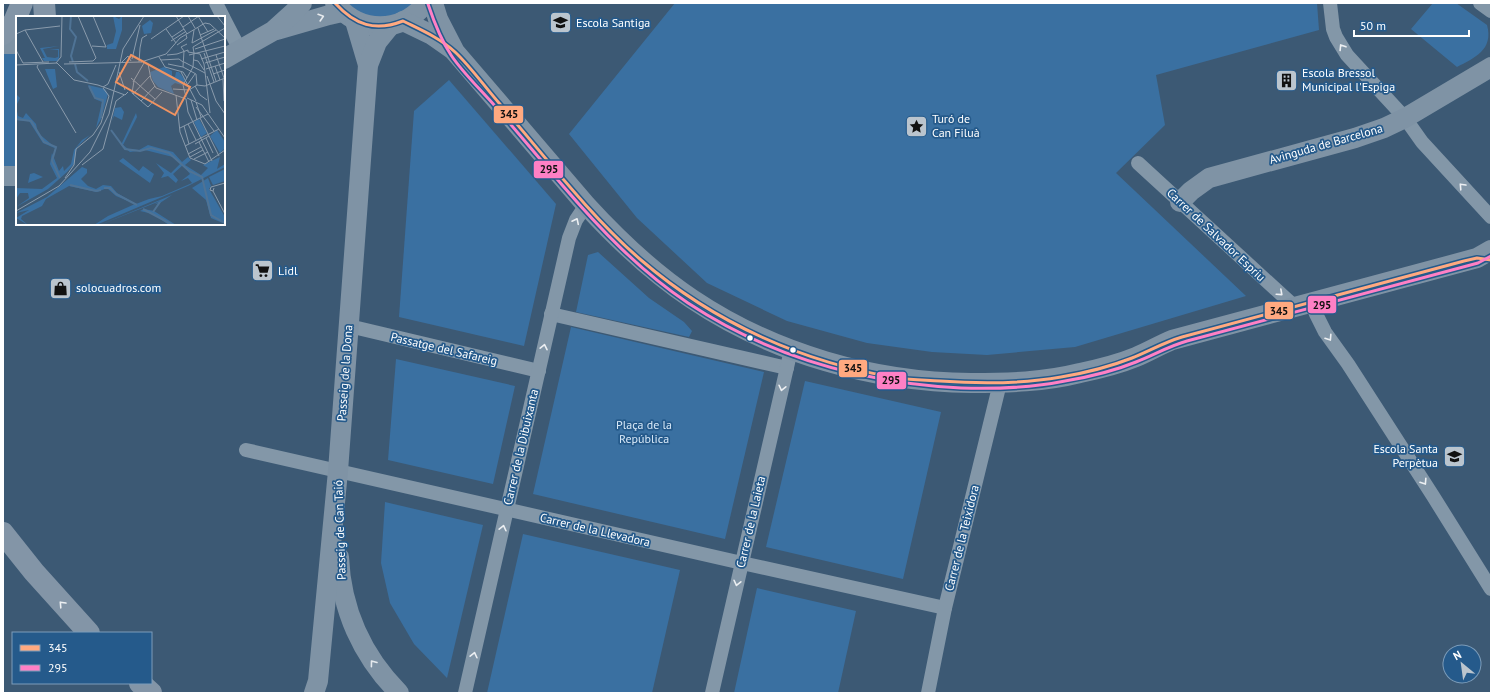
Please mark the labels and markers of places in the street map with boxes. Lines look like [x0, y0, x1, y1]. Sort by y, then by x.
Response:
school or university icon: Escola Santiga [547, 10, 573, 36]
place label: Escola Santiga [576, 15, 650, 30]
place label: Escola Bressol Municipal l'Espiga [1302, 65, 1395, 94]
building icon: Escola Bressol Municipal l'Espiga [1274, 67, 1300, 93]
place label: Turó de Can Filuà [932, 111, 980, 140]
place icon: Turó de Can Filuà [904, 113, 930, 139]
supermarket icon: Lidl [250, 258, 276, 284]
place label: Lidl [278, 263, 298, 278]
shop icon: solocuadros.com [48, 275, 74, 301]
place label: solocuadros.com [76, 280, 161, 295]
unlabelled marker [745, 333, 755, 343]
unlabelled marker [788, 345, 798, 355]
place label: Escola Santa Perpètua [1373, 441, 1438, 470]
school or university icon: Escola Santa Perpètua [1441, 443, 1467, 469]

